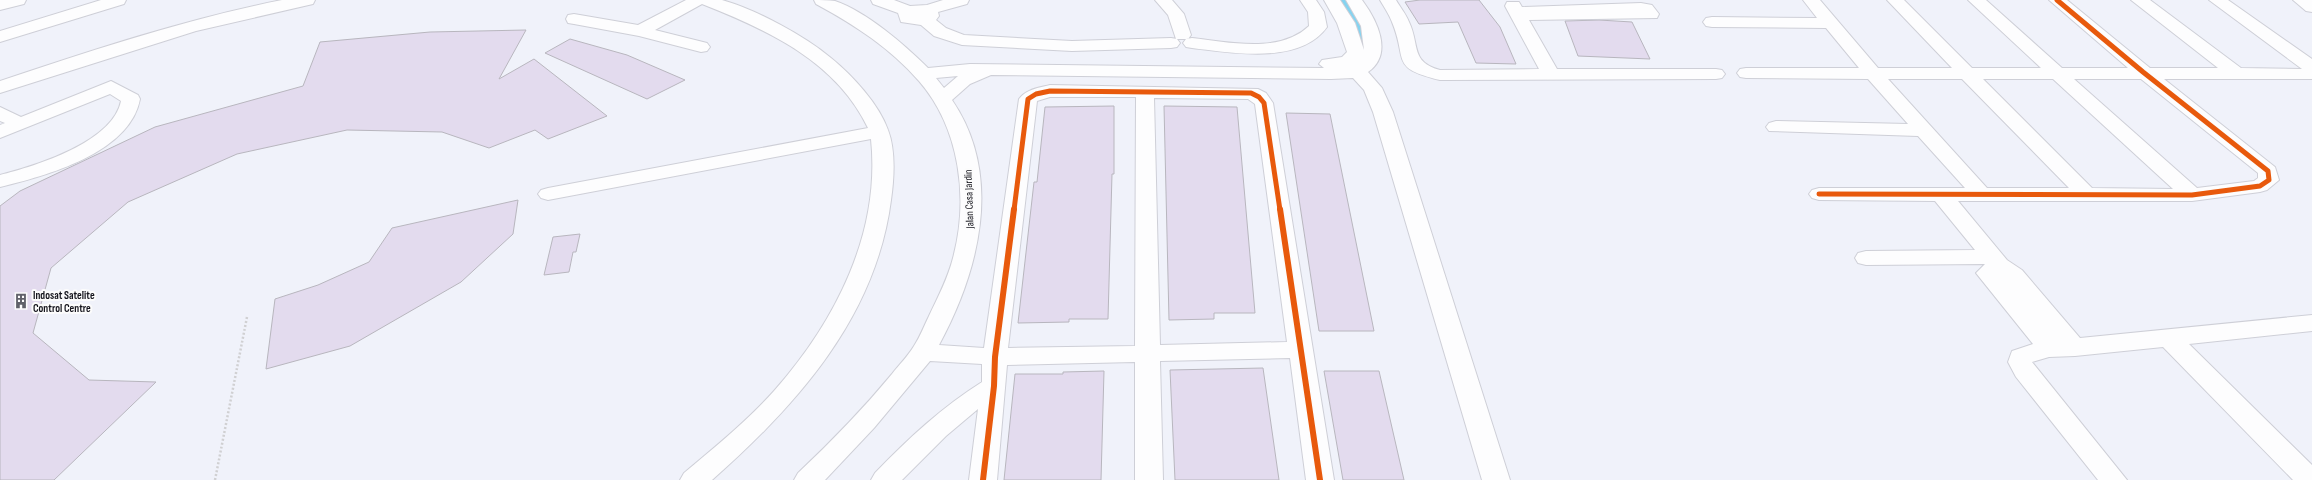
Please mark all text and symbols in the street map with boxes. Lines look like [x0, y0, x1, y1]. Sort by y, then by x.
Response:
street label: Jalan Casa Jardin [961, 169, 977, 230]
place label: Indosat Satelite Control Centre [33, 289, 95, 315]
building icon: Indosat Satelite Control Centre [12, 292, 30, 310]

